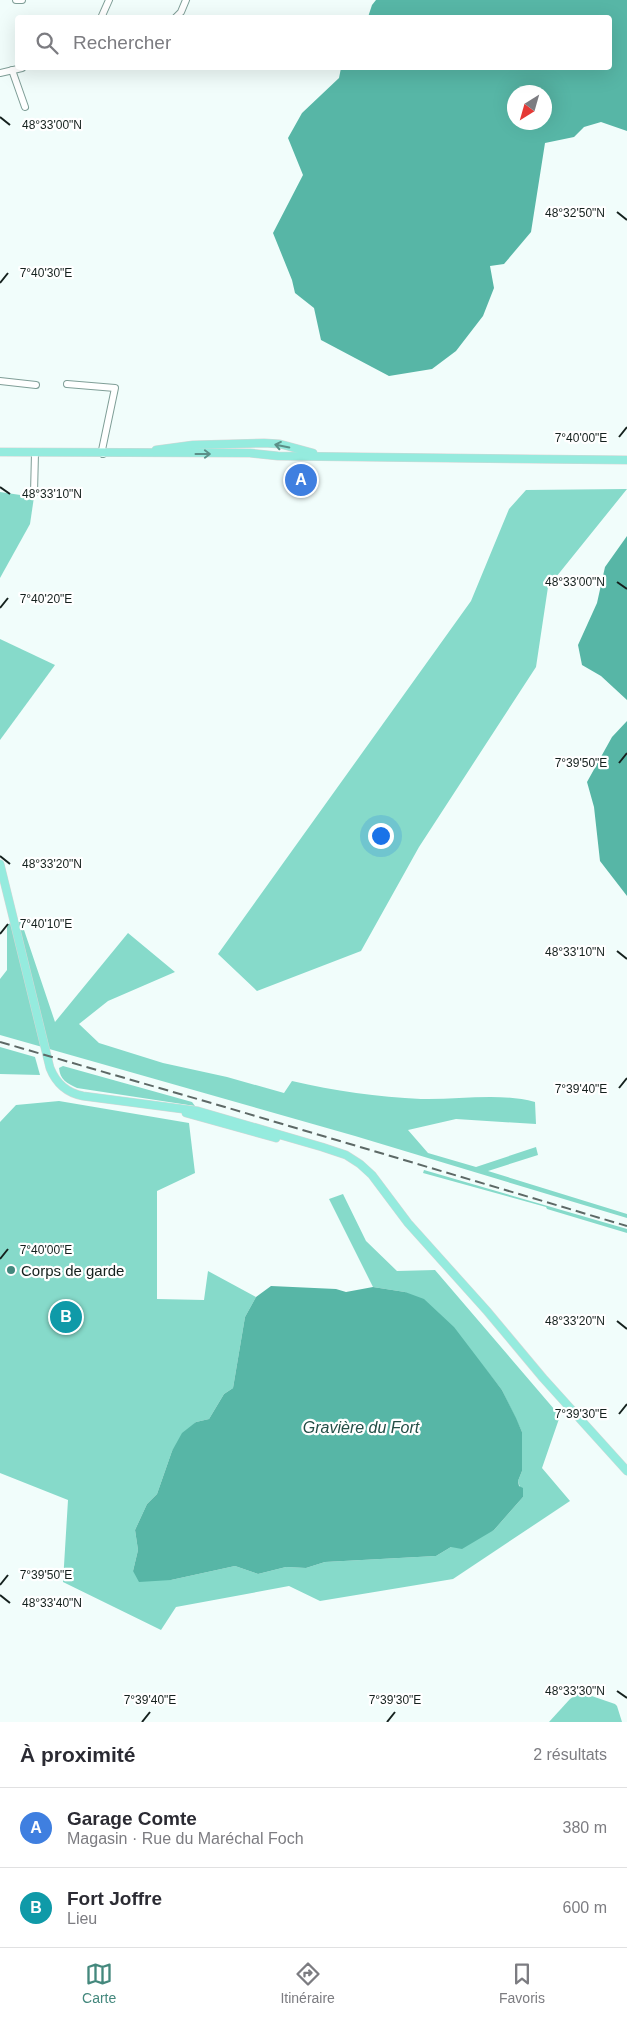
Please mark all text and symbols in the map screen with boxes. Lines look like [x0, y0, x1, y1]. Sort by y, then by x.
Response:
search box [15, 15, 612, 70]
icon: search [33, 29, 61, 57]
text: Rechercher [73, 32, 171, 53]
north arrow [507, 85, 552, 130]
text: 48°33'00"N [22, 118, 82, 132]
text: 48°32'50"N [545, 206, 605, 220]
text: 7°40'30"E [20, 266, 72, 280]
text: 7°40'00"E [555, 431, 607, 445]
one-way arrow [274, 440, 290, 450]
one-way arrow [195, 449, 211, 459]
pin: A [285, 461, 317, 499]
text: 48°33'10"N [22, 487, 82, 501]
text: 48°33'00"N [545, 575, 605, 589]
text: 7°40'20"E [20, 592, 72, 606]
text: 7°39'50"E [555, 756, 607, 770]
your location [368, 823, 394, 849]
text: 48°33'20"N [22, 857, 82, 871]
text: 7°40'10"E [20, 917, 72, 931]
text: 48°33'10"N [545, 945, 605, 959]
text: 7°39'40"E [555, 1082, 607, 1096]
text: 7°40'00"E [20, 1243, 72, 1257]
place label: Corps de garde [21, 1262, 124, 1279]
marker: Corps de garde [5, 1264, 17, 1276]
pin: B [50, 1298, 82, 1336]
text: 48°33'20"N [545, 1314, 605, 1328]
text: 7°39'30"E [555, 1407, 607, 1421]
water label: Gravière du Fort [303, 1419, 420, 1436]
text: 7°39'50"E [20, 1568, 72, 1582]
text: 48°33'40"N [22, 1596, 82, 1610]
text: 48°33'30"N [545, 1684, 605, 1698]
text: 7°39'40"E [124, 1693, 176, 1707]
text: 7°39'30"E [369, 1693, 421, 1707]
text: À proximité [20, 1743, 136, 1766]
text: 2 résultats [533, 1746, 607, 1763]
text: Garage Comte [67, 1808, 197, 1829]
text: A [30, 1819, 42, 1836]
text: 380 m [563, 1819, 607, 1836]
text: Magasin · Rue du Maréchal Foch [67, 1830, 304, 1847]
text: Fort Joffre [67, 1888, 162, 1909]
text: B [30, 1899, 42, 1916]
text: 600 m [563, 1899, 607, 1916]
text: Lieu [67, 1910, 97, 1927]
tab: Carte [82, 1960, 116, 2006]
tab: Itinéraire [280, 1960, 335, 2006]
tab: Favoris [499, 1960, 545, 2006]

